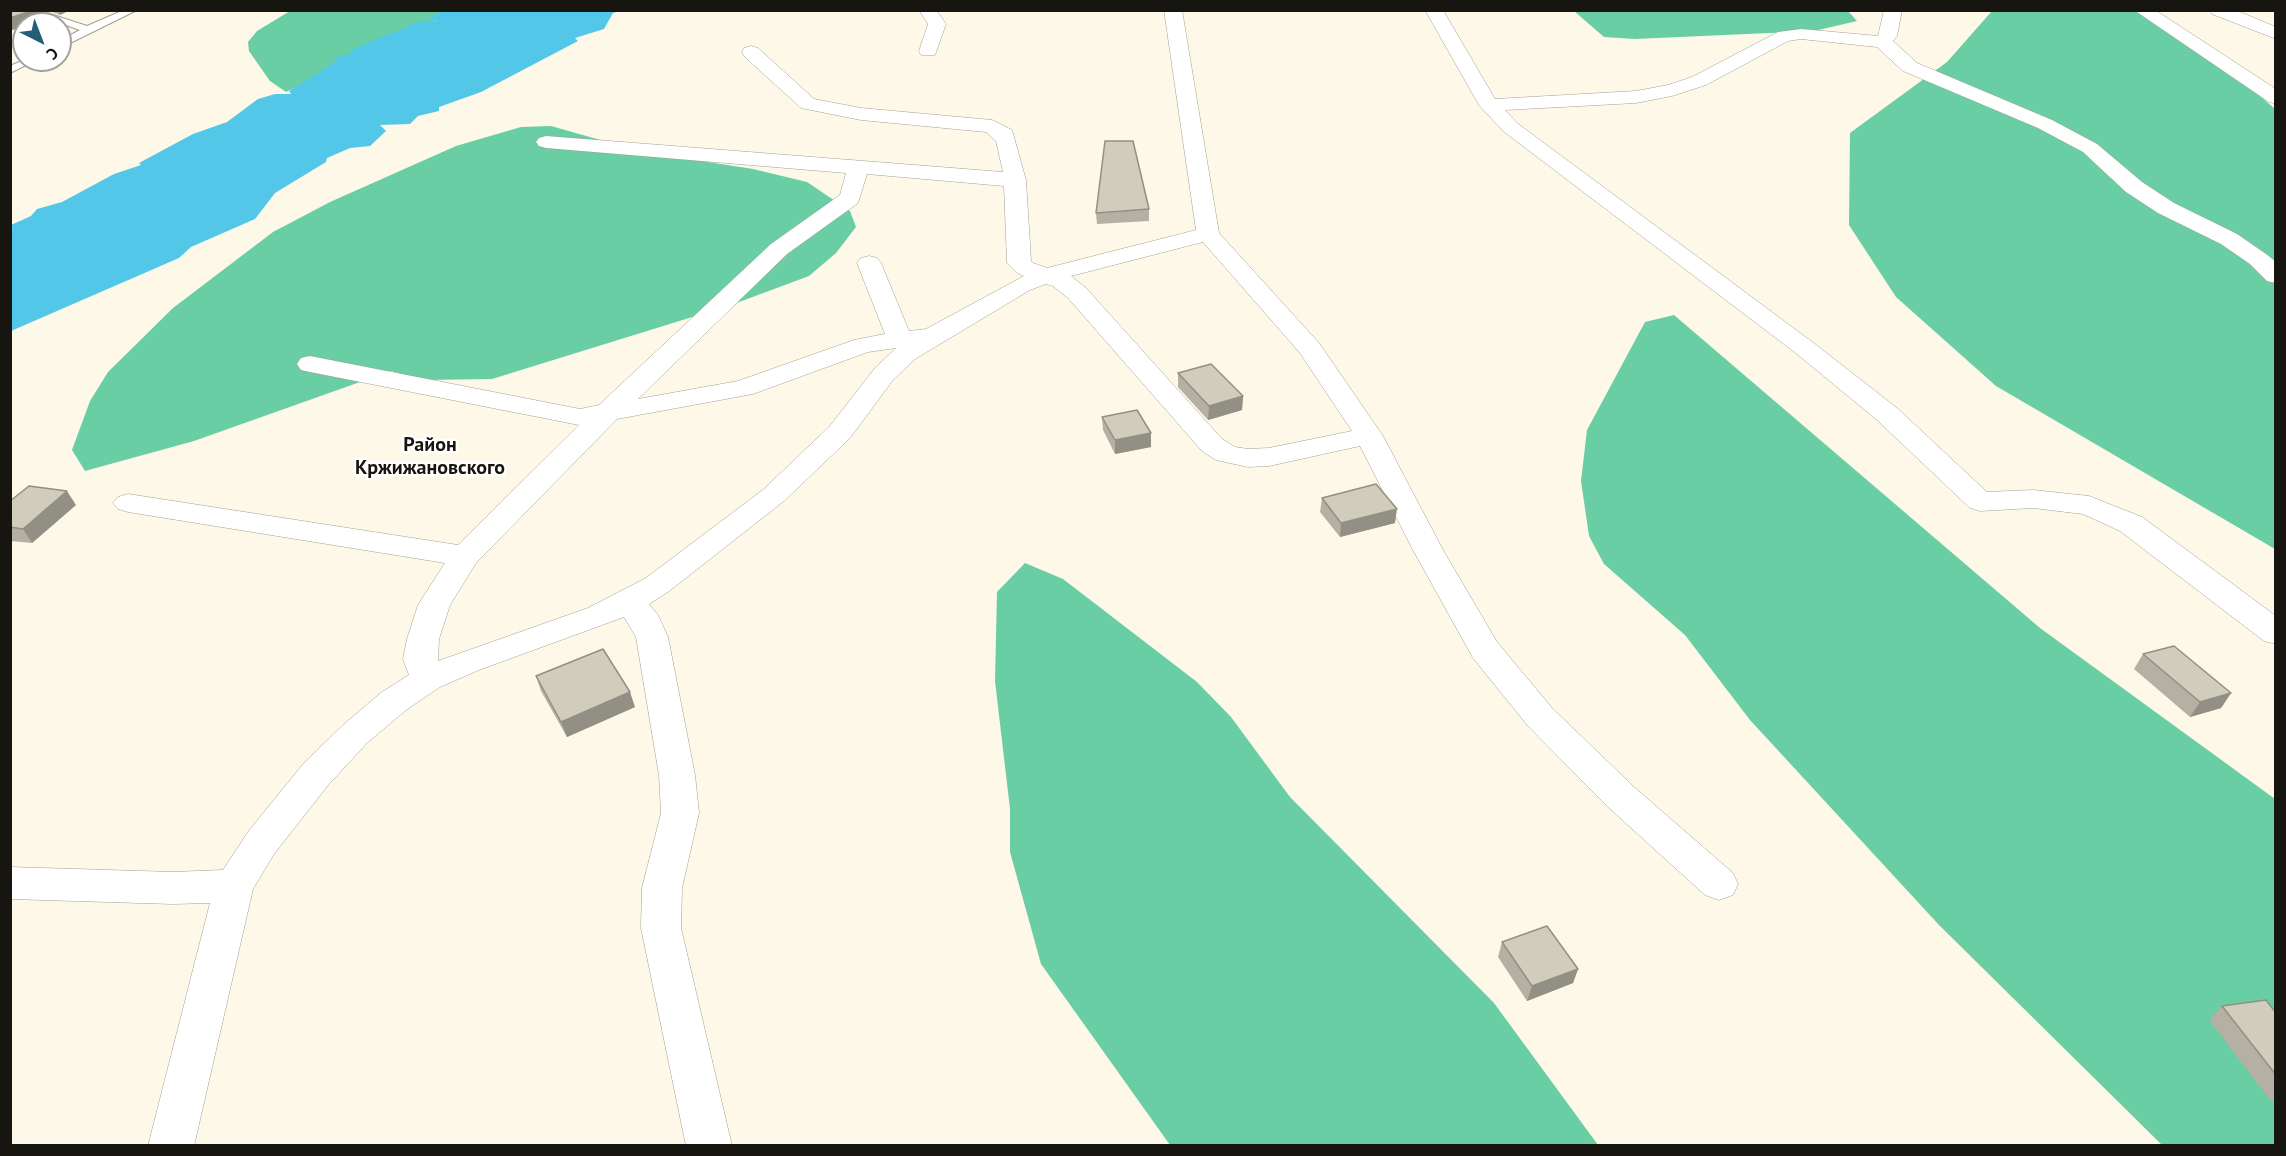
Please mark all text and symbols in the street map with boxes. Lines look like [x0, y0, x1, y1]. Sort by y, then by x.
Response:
north arrow [12, 12, 72, 72]
text: С [43, 43, 63, 64]
district label: Район Кржижановского [355, 433, 505, 480]

